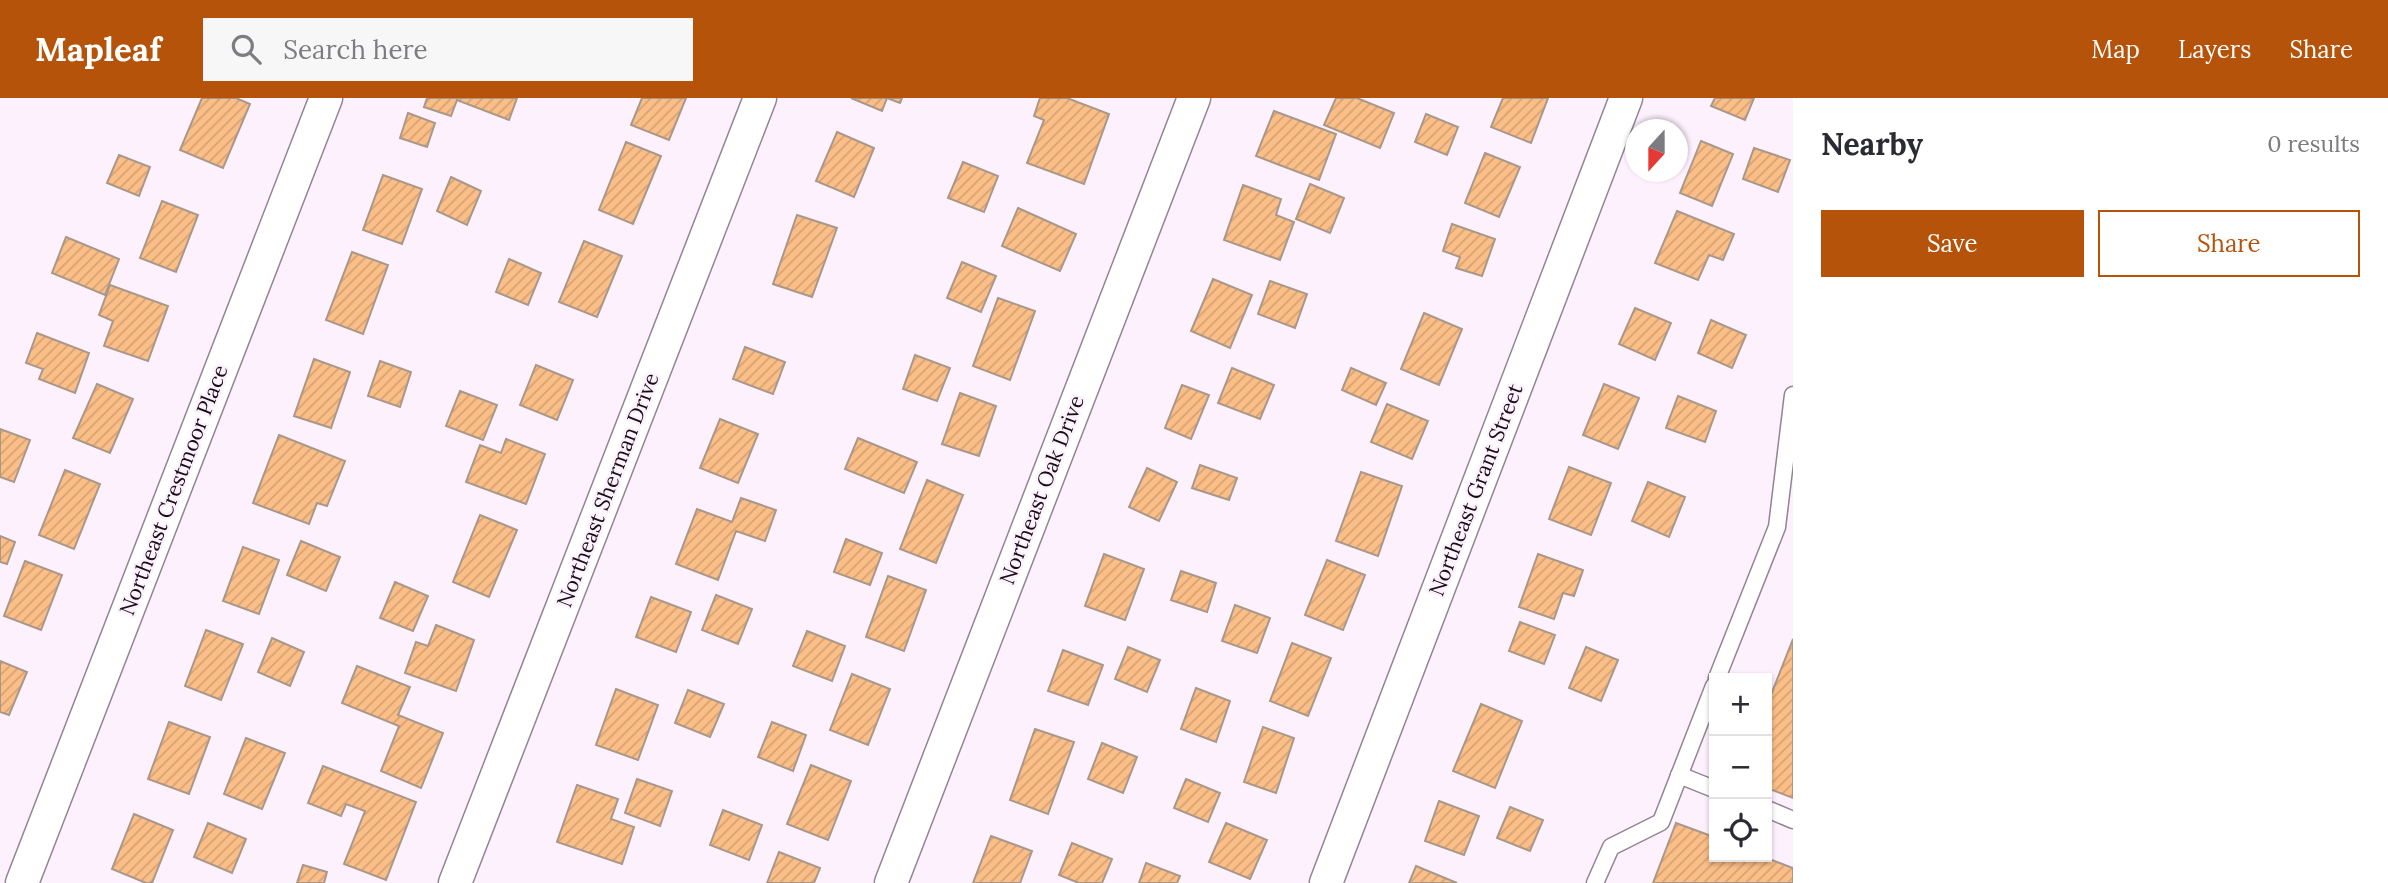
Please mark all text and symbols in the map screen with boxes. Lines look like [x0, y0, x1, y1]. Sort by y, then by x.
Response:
search box [203, 18, 693, 81]
text: Mapleaf [35, 28, 161, 70]
icon: search [227, 30, 265, 68]
text: Search here [283, 33, 428, 66]
text: Map [2091, 34, 2140, 65]
text: Layers [2178, 34, 2251, 65]
text: Share [2289, 34, 2353, 65]
north arrow [1625, 119, 1688, 182]
text: Nearby [1821, 125, 1923, 163]
text: 0 results [2267, 129, 2360, 158]
button: Save [1821, 210, 2084, 277]
button: Share [2098, 210, 2360, 277]
street label: Northeast Crestmoor Place [113, 361, 234, 619]
street label: Northeast Sherman Drive [550, 369, 665, 611]
street label: Northeast Grant Street [1423, 379, 1529, 600]
street label: Northeast Oak Drive [993, 391, 1090, 588]
map controls [1709, 673, 1772, 862]
button: + [1709, 673, 1772, 736]
button: − [1709, 736, 1772, 799]
button: locate [1709, 799, 1772, 862]

